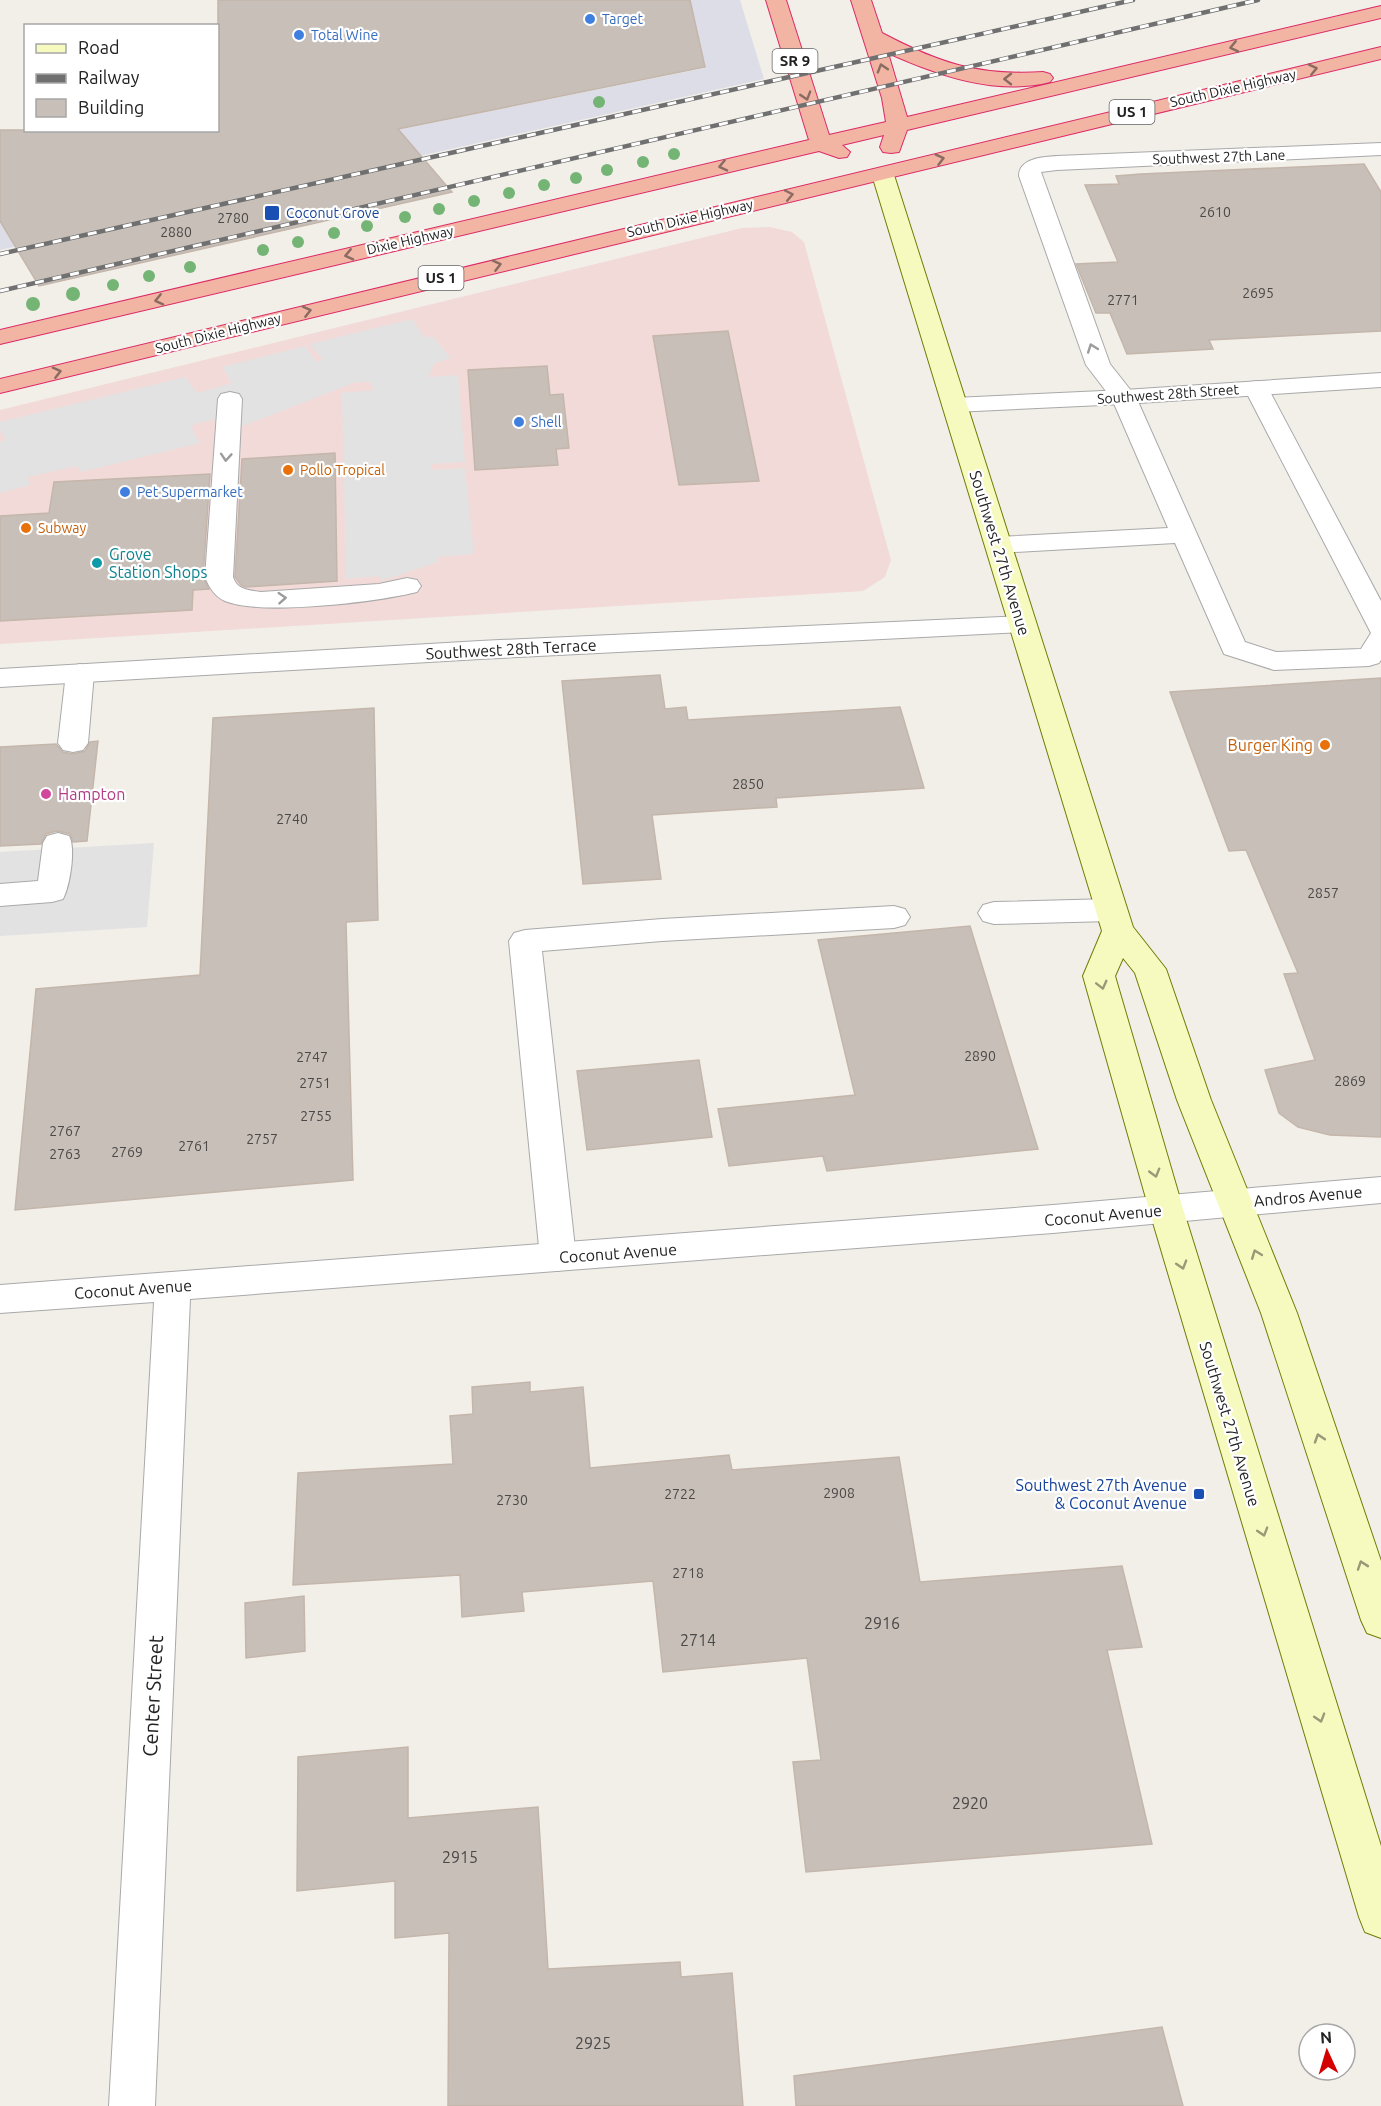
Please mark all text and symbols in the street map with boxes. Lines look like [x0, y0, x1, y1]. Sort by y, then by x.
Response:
place label: Target [602, 11, 644, 27]
marker: Target [583, 12, 597, 26]
legend [24, 24, 219, 132]
place label: Total Wine [311, 27, 378, 43]
marker: Total Wine [292, 28, 306, 42]
text: Road [78, 37, 120, 57]
one-way arrow [1229, 39, 1239, 52]
road number: SR 9 [772, 49, 818, 73]
one-way arrow [877, 63, 890, 73]
one-way arrow [1308, 63, 1318, 76]
street label: South Dixie Highway [1168, 66, 1298, 110]
text: Railway [78, 67, 140, 87]
one-way arrow [1004, 73, 1013, 85]
one-way arrow [799, 90, 812, 101]
text: Building [78, 97, 144, 117]
road number: US 1 [1110, 100, 1154, 124]
street label: Southwest 27th Lane [1152, 147, 1286, 167]
one-way arrow [934, 154, 944, 167]
one-way arrow [718, 159, 728, 172]
one-way arrow [784, 190, 794, 203]
street label: South Dixie Highway [625, 196, 755, 240]
marker: Coconut Grove [263, 204, 281, 222]
house number: 2610 [1199, 204, 1231, 220]
place label: Coconut Grove [286, 205, 379, 221]
house number: 2780 [217, 210, 249, 226]
street label: Dixie Highway [365, 222, 455, 258]
house number: 2880 [160, 224, 192, 240]
one-way arrow [344, 247, 354, 260]
one-way arrow [492, 259, 502, 272]
road number: US 1 [418, 266, 464, 290]
house number: 2695 [1242, 285, 1274, 301]
one-way arrow [155, 292, 165, 305]
house number: 2771 [1107, 292, 1139, 308]
one-way arrow [302, 305, 312, 318]
street label: South Dixie Highway [154, 310, 283, 356]
one-way arrow [1087, 344, 1100, 354]
one-way arrow [52, 367, 62, 380]
street label: Southwest 28th Street [1097, 381, 1240, 407]
place label: Shell [531, 414, 562, 430]
marker: Shell [512, 415, 526, 429]
one-way arrow [220, 453, 233, 462]
place label: Pollo Tropical [300, 462, 385, 478]
marker: Pollo Tropical [281, 463, 295, 477]
street label: Southwest 27th Avenue [966, 468, 1034, 638]
place label: Pet Supermarket [137, 484, 243, 500]
marker: Pet Supermarket [118, 485, 132, 499]
place label: Subway [38, 520, 87, 536]
marker: Subway [19, 521, 33, 535]
place label: Grove Station Shops [109, 545, 207, 581]
marker: Grove Station Shops [90, 556, 104, 570]
one-way arrow [278, 592, 287, 605]
street label: Southwest 28th Terrace [425, 636, 597, 662]
place label: Burger King [1228, 736, 1313, 754]
marker: Burger King [1318, 738, 1332, 752]
house number: 2850 [732, 776, 764, 792]
place label: Hampton [58, 785, 125, 803]
marker: Hampton [39, 787, 53, 801]
house number: 2740 [276, 811, 308, 827]
house number: 2857 [1307, 885, 1339, 901]
one-way arrow [1095, 980, 1108, 990]
house number: 2890 [964, 1048, 996, 1064]
house number: 2747 [296, 1049, 328, 1065]
house number: 2869 [1334, 1073, 1366, 1089]
house number: 2751 [299, 1075, 331, 1091]
house number: 2755 [300, 1108, 332, 1124]
house number: 2767 [49, 1123, 81, 1139]
house number: 2757 [246, 1131, 278, 1147]
house number: 2761 [178, 1138, 210, 1154]
house number: 2769 [111, 1144, 143, 1160]
house number: 2763 [49, 1146, 81, 1162]
one-way arrow [1148, 1167, 1160, 1178]
street label: Andros Avenue [1253, 1182, 1363, 1210]
street label: Coconut Avenue [1043, 1201, 1163, 1229]
street label: Coconut Avenue [558, 1240, 678, 1266]
one-way arrow [1250, 1249, 1263, 1260]
one-way arrow [1175, 1259, 1187, 1270]
street label: Coconut Avenue [73, 1276, 193, 1302]
street label: Southwest 27th Avenue [1196, 1339, 1264, 1509]
one-way arrow [1314, 1433, 1327, 1444]
place label: Southwest 27th Avenue & Coconut Avenue [1016, 1476, 1187, 1512]
house number: 2908 [823, 1485, 855, 1501]
house number: 2722 [664, 1486, 696, 1502]
marker: Southwest 27th Avenue & Coconut Avenue [1192, 1487, 1206, 1501]
house number: 2730 [496, 1492, 528, 1508]
one-way arrow [1256, 1526, 1268, 1537]
one-way arrow [1357, 1560, 1369, 1571]
house number: 2718 [672, 1565, 704, 1581]
house number: 2916 [864, 1614, 900, 1632]
house number: 2714 [680, 1631, 716, 1649]
street label: Center Street [138, 1635, 167, 1757]
one-way arrow [1313, 1713, 1325, 1723]
house number: 2920 [952, 1794, 988, 1812]
house number: 2915 [442, 1848, 478, 1866]
north arrow [1297, 2022, 1357, 2082]
text: N [1319, 2028, 1333, 2046]
house number: 2925 [575, 2034, 611, 2052]

